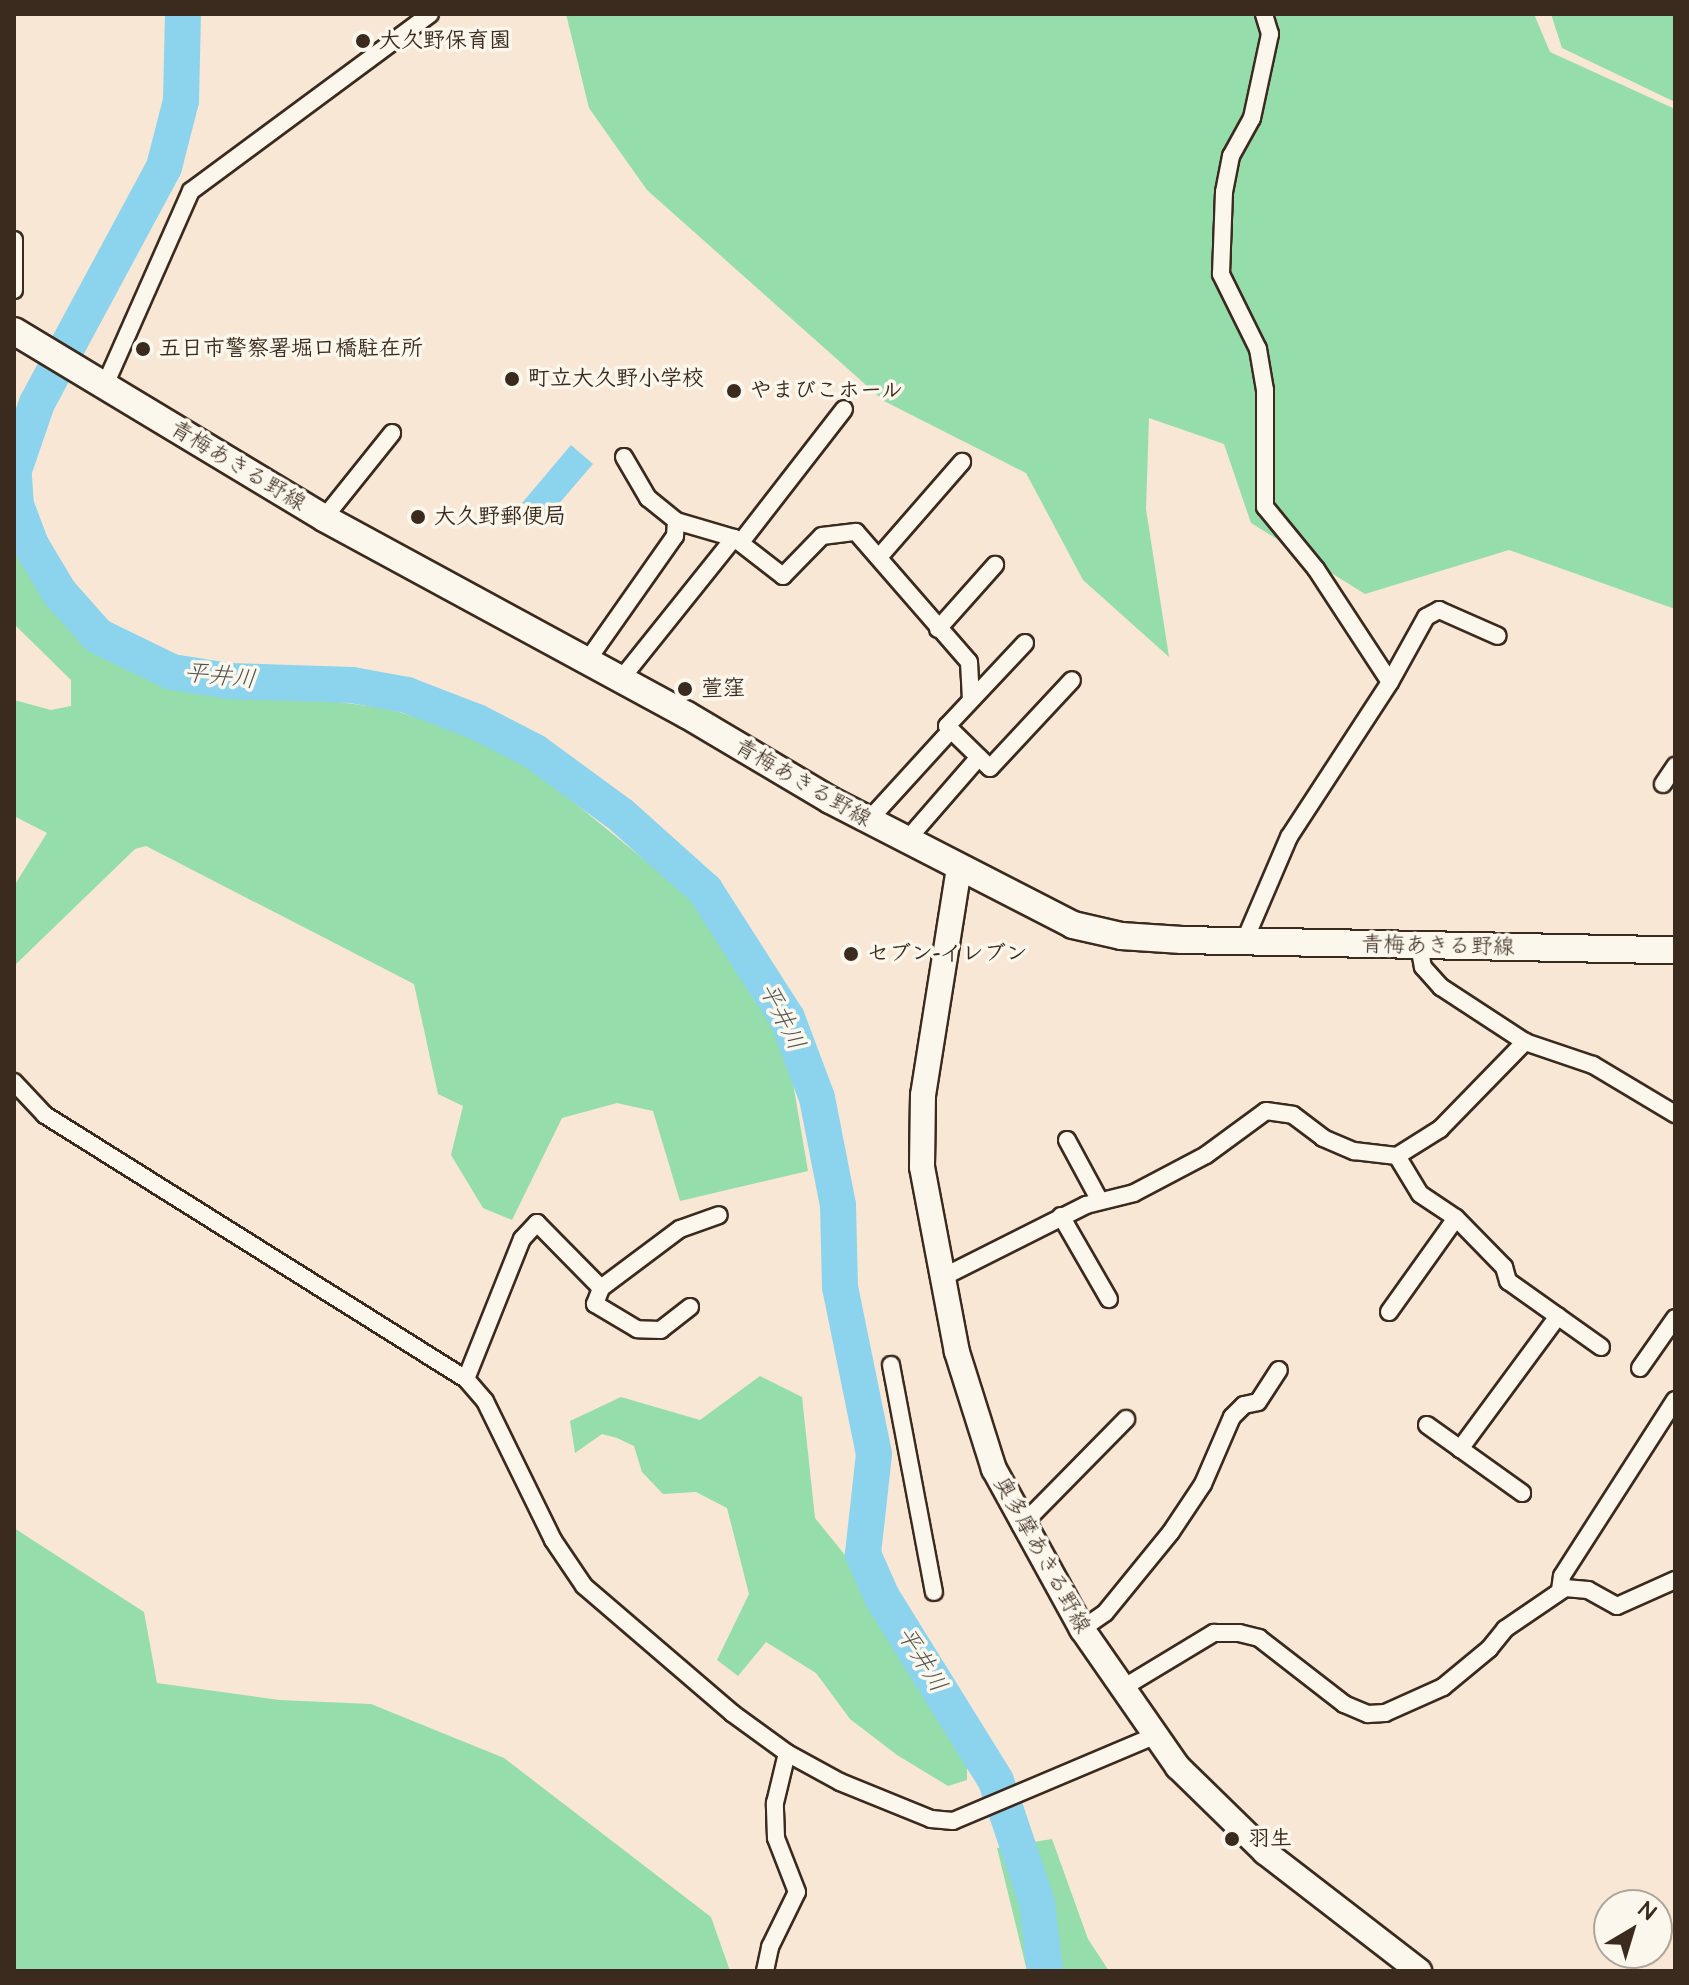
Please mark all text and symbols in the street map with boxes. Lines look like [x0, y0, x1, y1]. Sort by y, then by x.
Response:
place label: 大久野保育園 [379, 28, 511, 54]
marker: 大久野保育園 [354, 32, 372, 50]
place label: 五日市警察署堀口橋駐在所 [159, 336, 423, 362]
marker: 五日市警察署堀口橋駐在所 [134, 340, 152, 358]
place label: 町立大久野小学校 [528, 366, 704, 392]
marker: 町立大久野小学校 [503, 370, 521, 388]
place label: やまびこホール [750, 378, 904, 404]
marker: やまびこホール [725, 382, 743, 400]
street label: 青梅あきる野線 [165, 415, 311, 517]
place label: 大久野郵便局 [434, 504, 566, 530]
marker: 大久野郵便局 [409, 508, 427, 526]
water label: 平井川 [183, 659, 257, 695]
place label: 萱窪 [701, 676, 745, 702]
marker: 萱窪 [676, 680, 694, 698]
street label: 青梅あきる野線 [730, 733, 876, 833]
street label: 青梅あきる野線 [1361, 931, 1515, 961]
place label: セブン-イレブン [867, 941, 1028, 967]
marker: セブン-イレブン [842, 945, 860, 963]
water label: 平井川 [752, 978, 810, 1056]
street label: 奥多摩あきる野線 [988, 1472, 1096, 1638]
water label: 平井川 [890, 1622, 952, 1698]
place label: 羽生 [1248, 1826, 1292, 1852]
marker: 羽生 [1223, 1830, 1241, 1848]
north arrow [1593, 1889, 1673, 1969]
text: N [1632, 1895, 1662, 1928]

